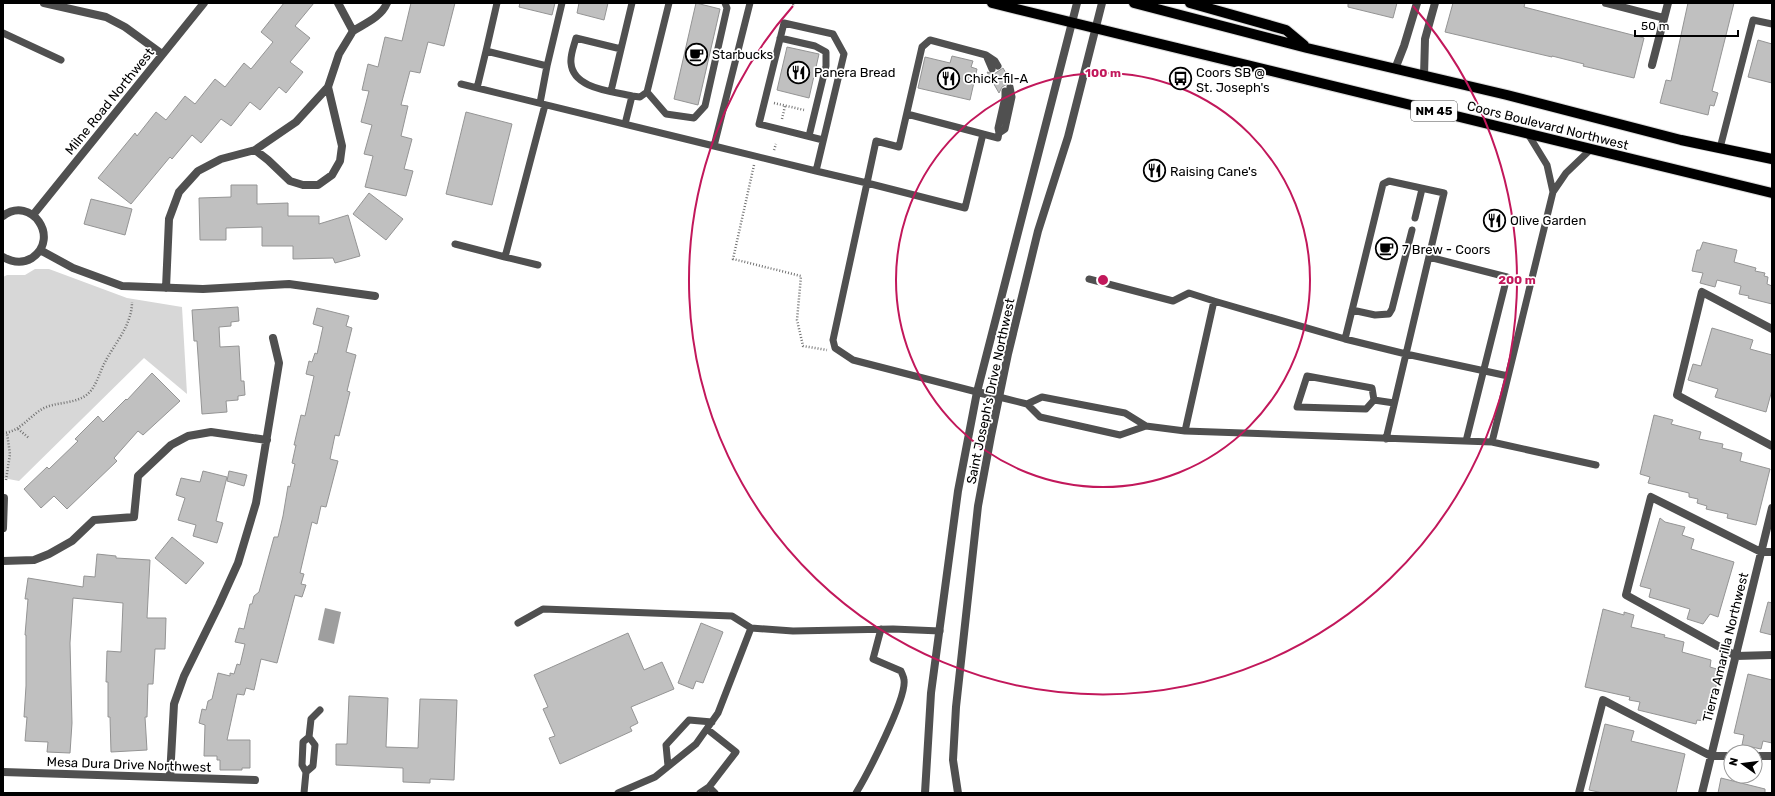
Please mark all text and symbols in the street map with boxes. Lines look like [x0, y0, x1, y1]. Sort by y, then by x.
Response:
scale bar [1635, 12, 1738, 38]
text: 50 m [1641, 19, 1669, 33]
cafe icon: Starbucks [684, 41, 710, 67]
street label: Milne Road Northwest [62, 45, 157, 158]
place label: Starbucks [712, 47, 774, 62]
restaurant icon: Panera Bread [785, 59, 811, 85]
place label: Panera Bread [814, 65, 895, 80]
restaurant icon: Chick-fil-A [935, 65, 961, 91]
place label: Coors SB @ St. Joseph's [1196, 65, 1270, 95]
text: 100 m [1085, 66, 1121, 80]
bus stop icon: Coors SB @ St. Joseph's [1167, 66, 1193, 92]
place label: Chick-fil-A [964, 71, 1028, 86]
street label: Coors Boulevard Northwest [1466, 98, 1630, 153]
road number: NM 45 [1411, 101, 1457, 121]
restaurant icon: Raising Cane's [1142, 158, 1168, 184]
place label: Raising Cane's [1170, 164, 1258, 180]
restaurant icon: Olive Garden [1482, 207, 1508, 233]
place label: Olive Garden [1510, 213, 1586, 228]
cafe icon: 7 Brew - Coors [1374, 236, 1400, 262]
place label: 7 Brew - Coors [1402, 242, 1491, 257]
centre of rings [1096, 273, 1110, 287]
text: 200 m [1498, 273, 1536, 287]
street label: Saint Joseph's Drive Northwest [963, 297, 1018, 485]
street label: Tierra Amarilla Northwest [1700, 571, 1751, 723]
north arrow [1723, 744, 1763, 784]
street label: Mesa Dura Drive Northwest [46, 754, 212, 775]
text: N [1727, 756, 1741, 767]

